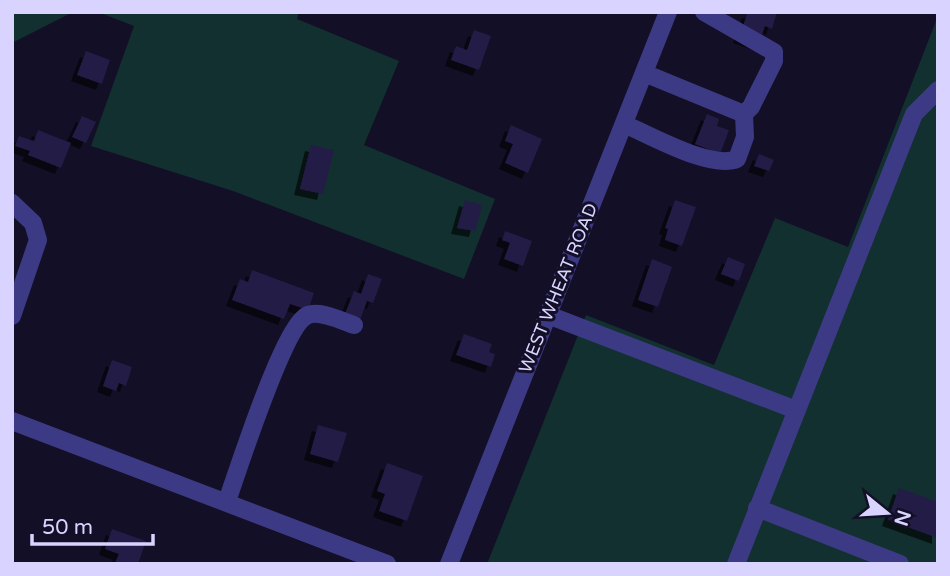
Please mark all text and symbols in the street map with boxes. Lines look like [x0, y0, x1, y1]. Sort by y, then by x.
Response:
street label: WEST WHEAT ROAD [514, 200, 602, 376]
north arrow [852, 478, 922, 548]
scale bar [32, 503, 152, 546]
text: N [889, 507, 915, 529]
text: 50 m [42, 515, 93, 540]

